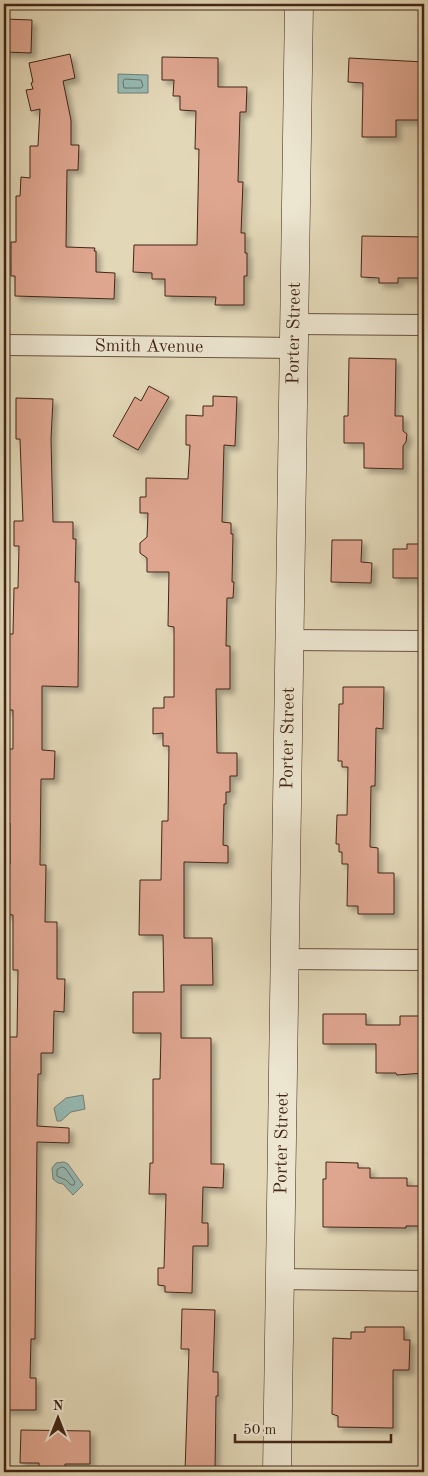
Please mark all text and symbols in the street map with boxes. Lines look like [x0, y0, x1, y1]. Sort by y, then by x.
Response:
street label: Porter Street [284, 282, 304, 384]
street label: Smith Avenue [95, 337, 203, 356]
street label: Porter Street [278, 687, 298, 789]
street label: Porter Street [272, 1092, 292, 1194]
north arrow [32, 1394, 82, 1444]
text: N [53, 1399, 64, 1413]
scale bar [235, 1411, 392, 1443]
text: 50 m [243, 1423, 277, 1438]

